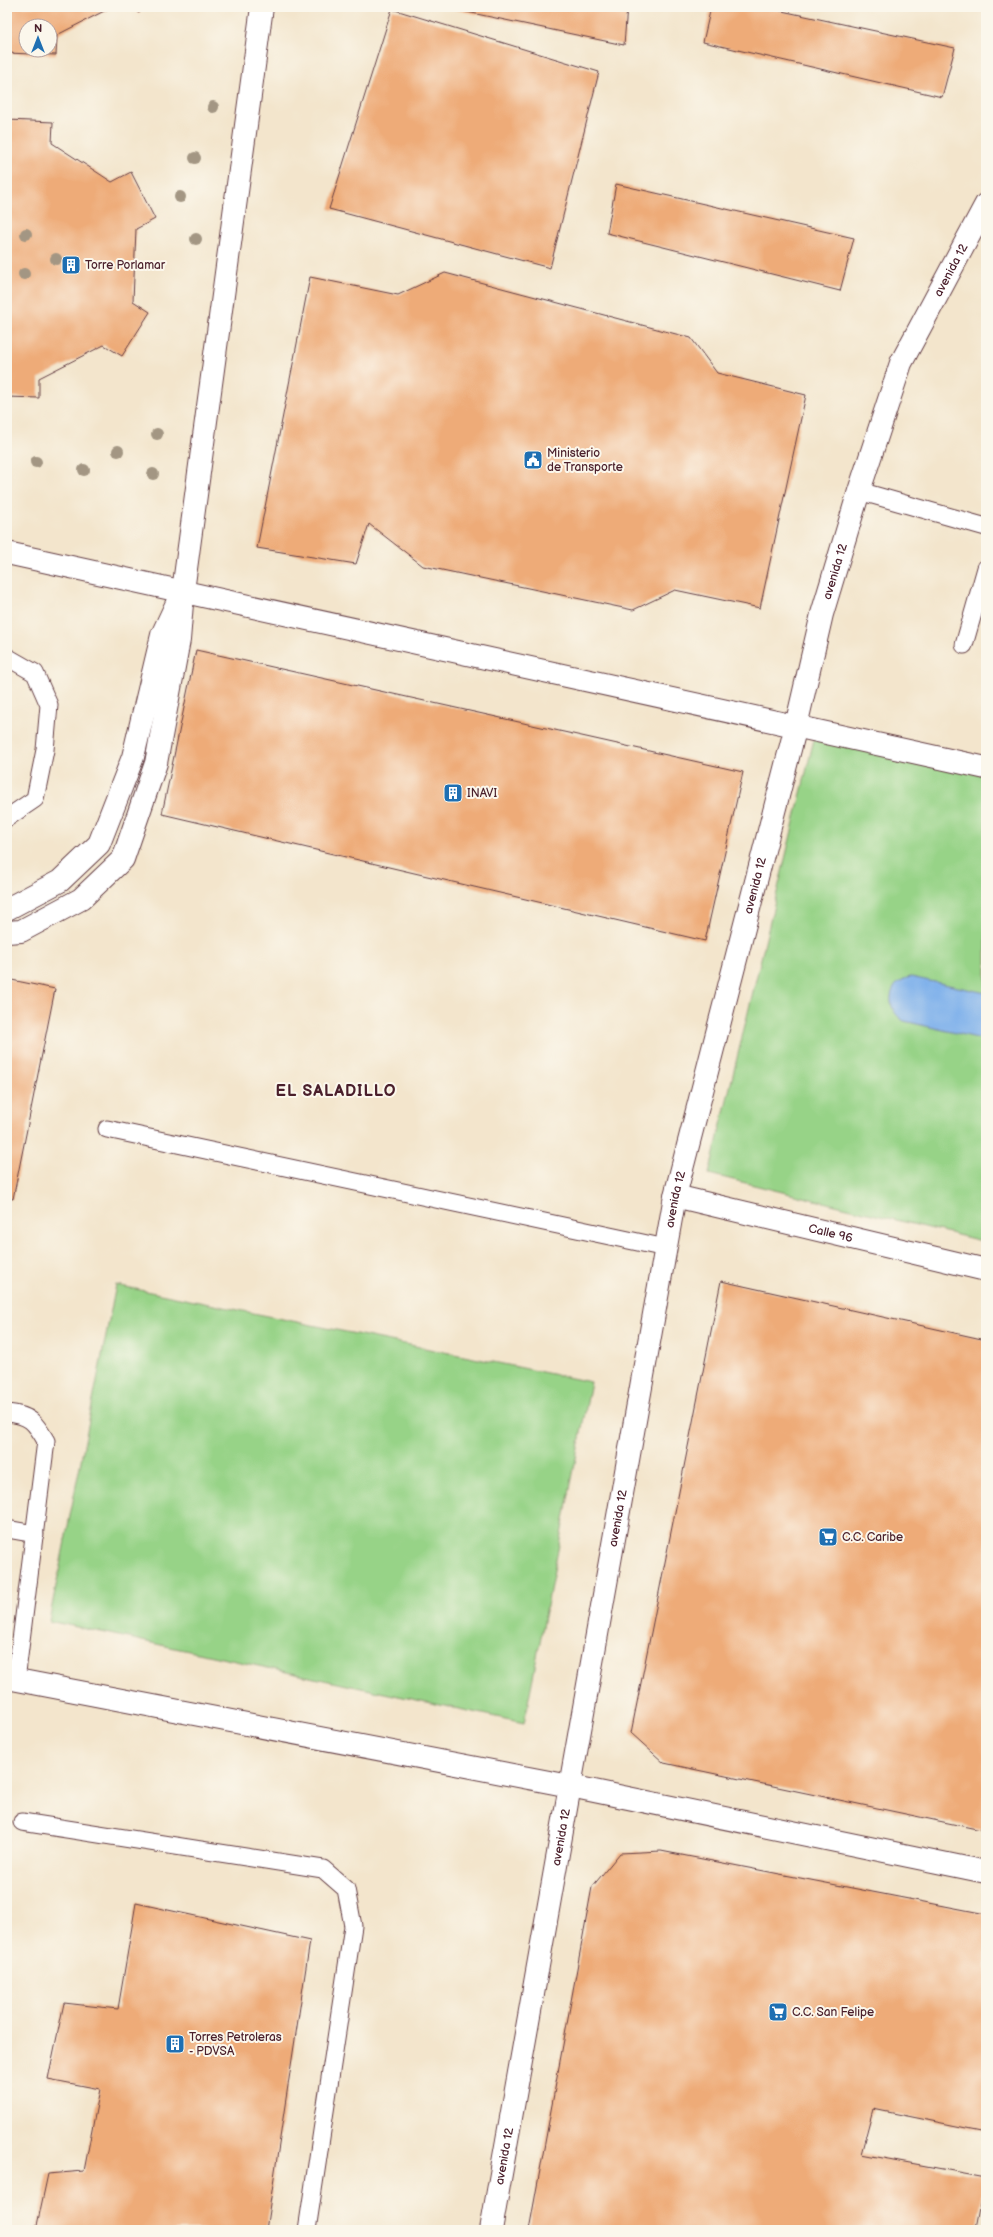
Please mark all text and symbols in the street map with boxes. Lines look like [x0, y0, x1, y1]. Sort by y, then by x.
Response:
north arrow [18, 18, 58, 58]
text: N [34, 22, 42, 35]
street label: avenida 12 [931, 241, 971, 299]
building icon: Torre Porlamar [60, 254, 82, 276]
place label: Torre Porlamar [85, 258, 166, 273]
place label: Ministerio de Transporte [547, 446, 623, 475]
public building icon: Ministerio de Transporte [522, 449, 544, 471]
street label: avenida 12 [820, 542, 851, 601]
building icon: INAVI [442, 782, 464, 804]
place label: INAVI [467, 786, 497, 801]
street label: avenida 12 [741, 856, 770, 915]
district label: EL SALADILLO [276, 1082, 396, 1101]
street label: avenida 12 [662, 1169, 689, 1229]
street label: Calle 96 [807, 1221, 854, 1246]
street label: avenida 12 [606, 1488, 631, 1548]
supermarket icon: C.C. Caribe [817, 1526, 839, 1548]
place label: C.C. Caribe [842, 1530, 903, 1545]
street label: avenida 12 [549, 1807, 574, 1867]
supermarket icon: C.C. San Felipe [767, 2001, 789, 2023]
place label: C.C. San Felipe [792, 2005, 874, 2020]
place label: Torres Petroleras - PDVSA [189, 2030, 282, 2059]
building icon: Torres Petroleras - PDVSA [164, 2033, 186, 2055]
street label: avenida 12 [492, 2126, 517, 2186]

